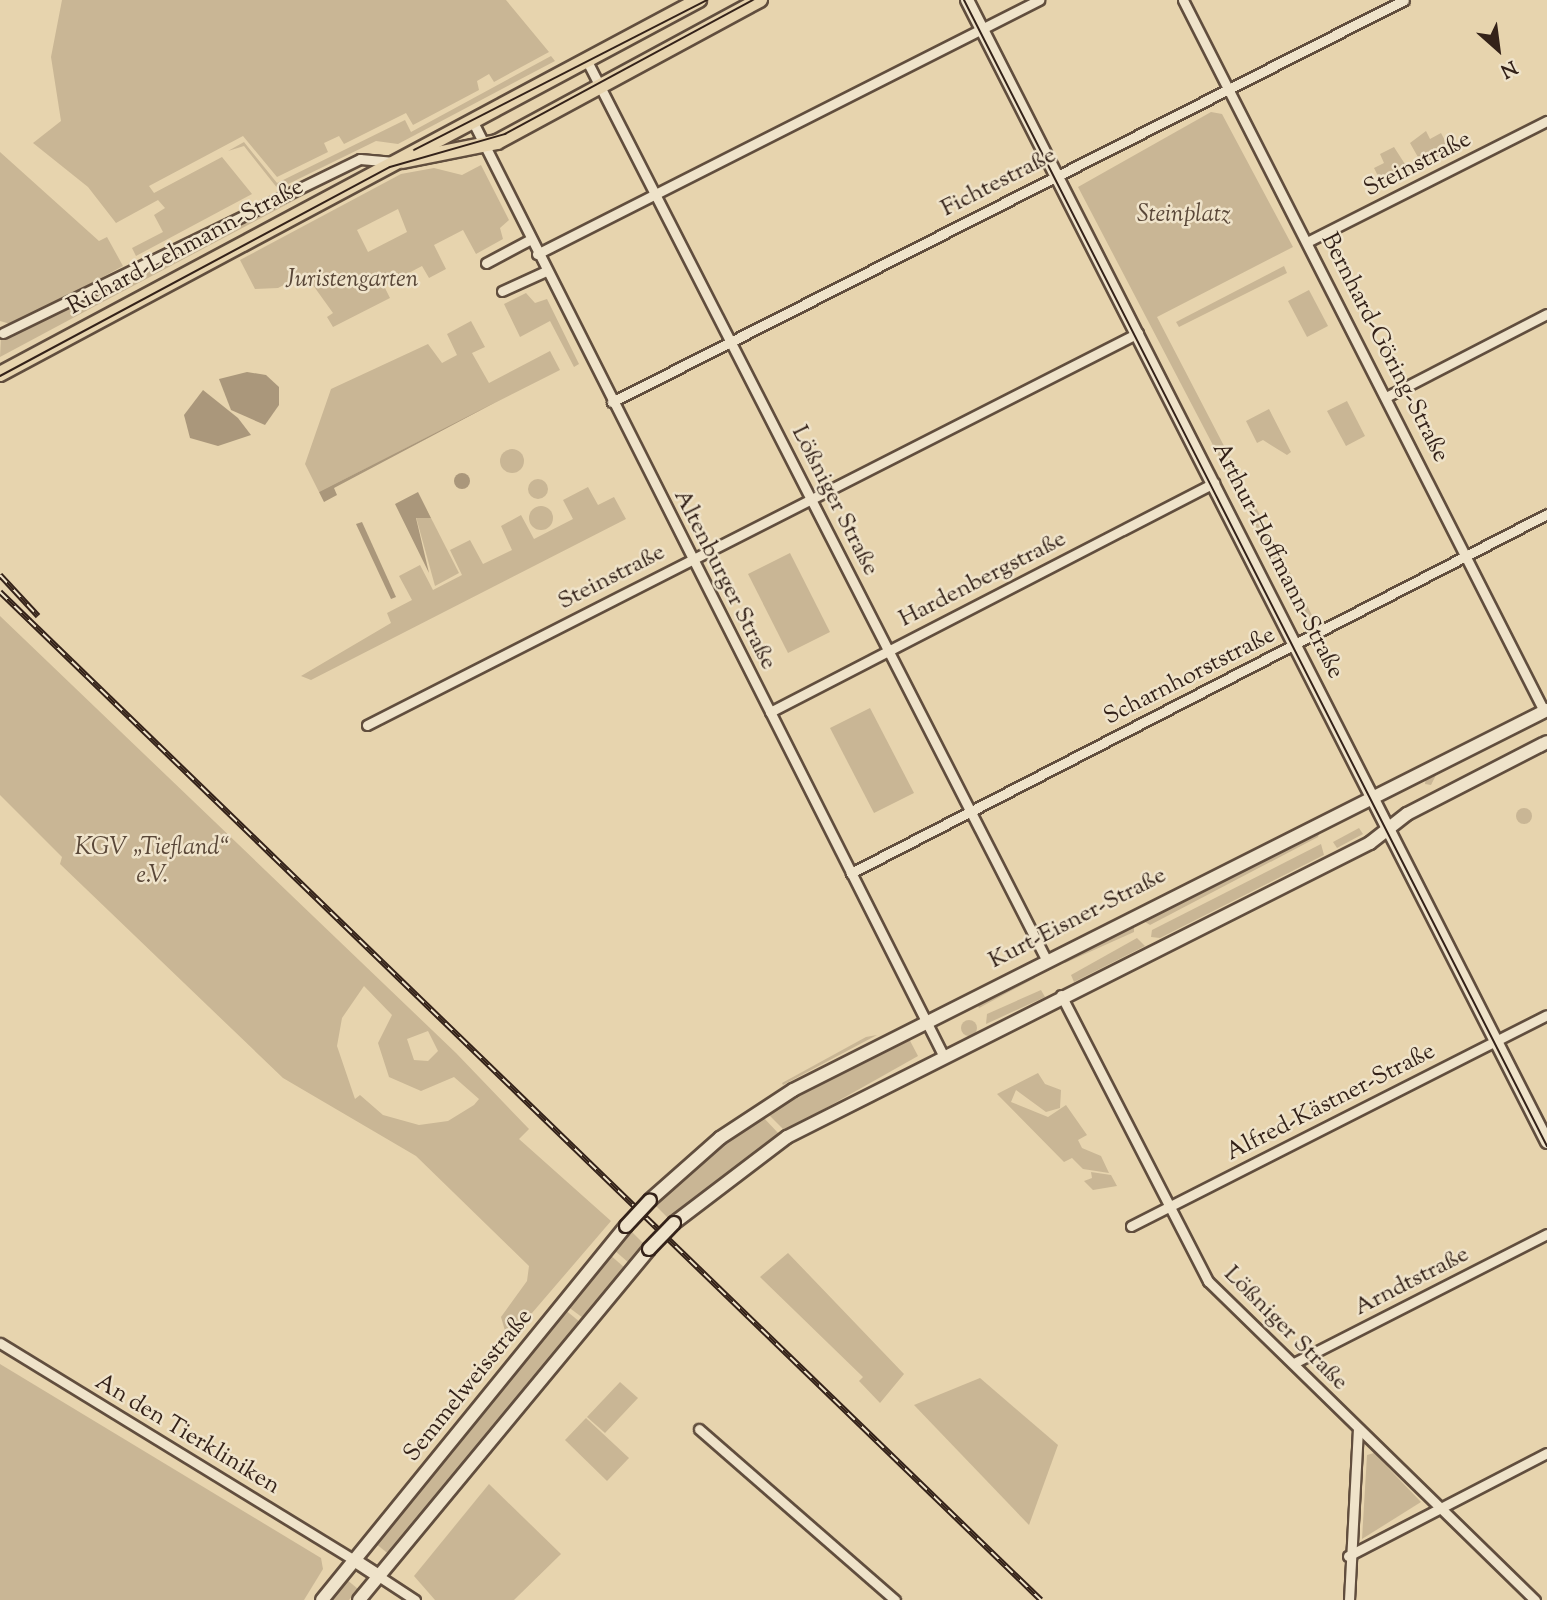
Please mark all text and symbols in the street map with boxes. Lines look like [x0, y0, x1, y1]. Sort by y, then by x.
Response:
north arrow [1463, 14, 1533, 84]
text: N [1495, 52, 1521, 83]
street label: Steinstraße [1360, 126, 1476, 204]
street label: Fichtestraße [937, 142, 1061, 224]
street label: Richard-Lehmann-Straße [63, 174, 309, 322]
park label: Steinplatz [1137, 202, 1231, 230]
street label: Bernhard-Göring-Straße [1314, 229, 1454, 467]
park label: Juristengarten [286, 267, 418, 295]
street label: Lößniger Straße [784, 421, 884, 581]
street label: Arthur-Hoffmann-Straße [1205, 438, 1349, 684]
street label: Altenburger Straße [666, 485, 782, 675]
street label: Hardenbergstraße [895, 525, 1071, 635]
street label: Steinstraße [554, 539, 670, 617]
street label: Scharnhorststraße [1100, 621, 1280, 733]
park label: KGV „Tiefland“ e.V. [75, 835, 229, 891]
street label: Kurt-Eisner-Straße [985, 862, 1171, 976]
street label: Alfred-Kästner-Straße [1222, 1038, 1440, 1168]
street label: Arndtstraße [1350, 1241, 1474, 1323]
street label: Lößniger Straße [1217, 1261, 1353, 1397]
street label: Semmelweisstraße [398, 1304, 540, 1468]
street label: An den Tierkliniken [89, 1368, 285, 1502]

